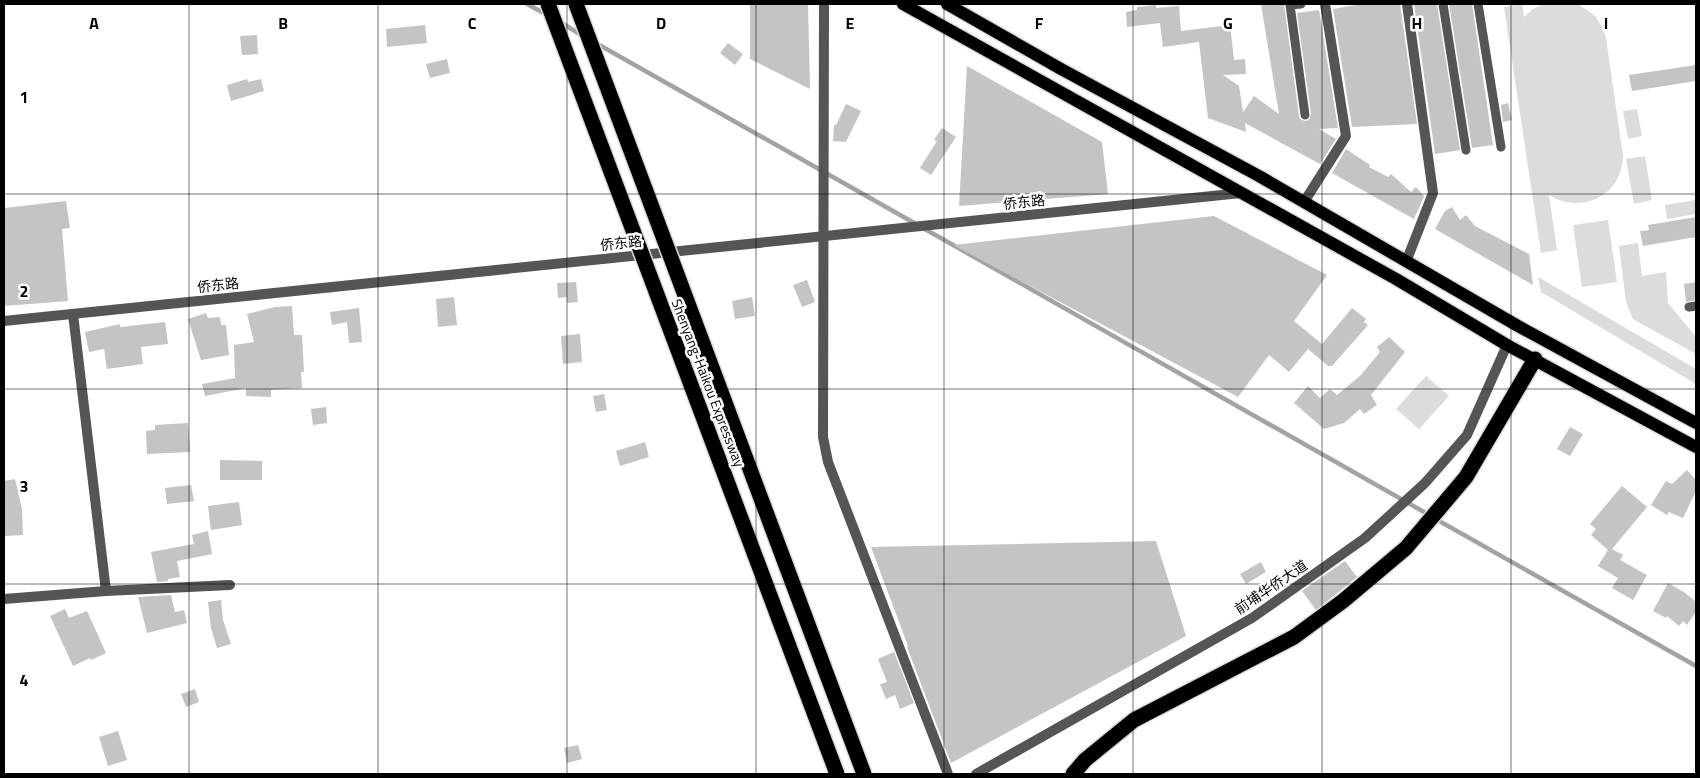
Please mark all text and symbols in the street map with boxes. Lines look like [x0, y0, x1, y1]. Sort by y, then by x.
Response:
text: A [89, 11, 99, 35]
text: B [278, 11, 288, 35]
text: C [468, 11, 477, 35]
text: D [656, 11, 666, 35]
text: E [846, 11, 855, 35]
text: F [1035, 11, 1044, 35]
text: G [1223, 11, 1233, 35]
text: H [1412, 11, 1422, 35]
text: I [1604, 11, 1608, 35]
text: 1 [20, 85, 28, 109]
street label: 侨东路 [1002, 189, 1046, 214]
street label: 侨东路 [599, 230, 643, 255]
street label: 侨东路 [196, 272, 240, 297]
text: 2 [20, 279, 28, 303]
street label: Shenyang-Haikou Expressway [667, 296, 750, 470]
text: 3 [20, 474, 28, 498]
street label: 前埔华侨大道 [1230, 554, 1311, 619]
text: 4 [20, 668, 29, 692]

